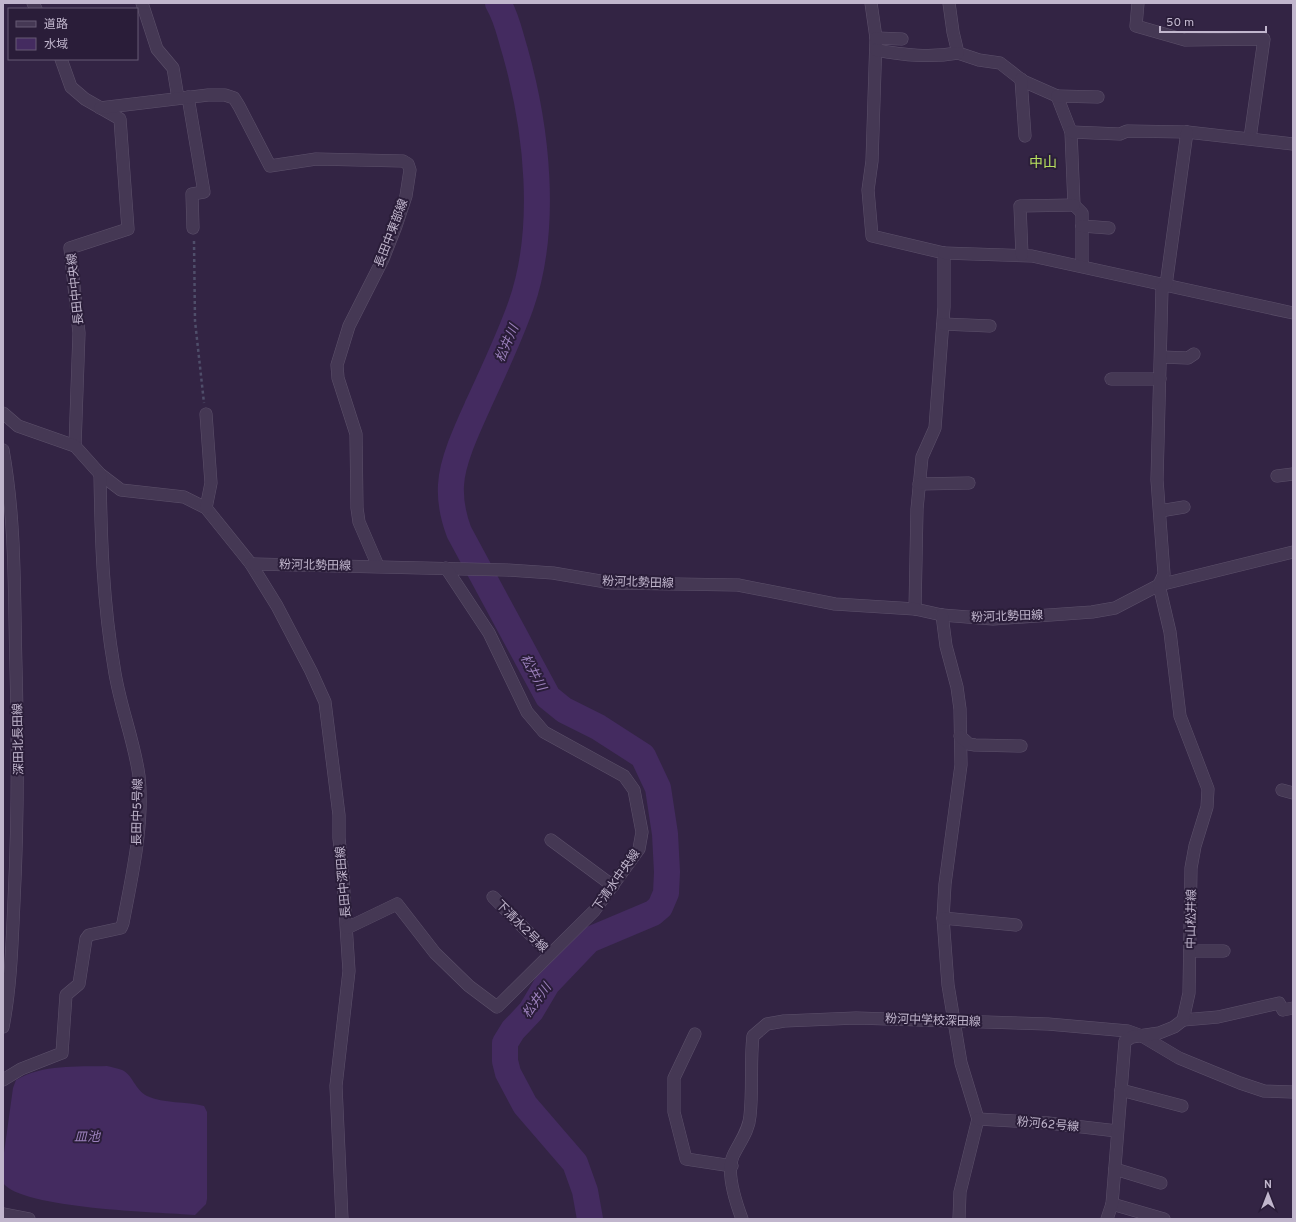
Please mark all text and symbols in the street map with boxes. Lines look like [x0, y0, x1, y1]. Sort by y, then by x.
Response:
legend [8, 8, 138, 60]
scale bar [1160, 8, 1266, 34]
text: 50 m [1166, 15, 1194, 31]
text: 道路 [44, 17, 68, 33]
text: 水域 [44, 37, 68, 53]
district label: 中山 [1029, 155, 1057, 172]
street label: 長田中東部線 [372, 197, 412, 270]
street label: 長田中中央線 [64, 252, 88, 326]
water label: 松井川 [493, 321, 524, 365]
street label: 粉河北勢田線 [279, 557, 351, 575]
street label: 粉河北勢田線 [602, 574, 674, 592]
street label: 粉河北勢田線 [971, 608, 1043, 626]
water label: 松井川 [516, 652, 549, 696]
street label: 深田北長田線 [10, 703, 28, 775]
street label: 長田中5号線 [129, 778, 147, 846]
street label: 長田中深田線 [333, 845, 355, 918]
street label: 下清水中央線 [590, 846, 644, 915]
street label: 中山松井線 [1183, 889, 1201, 949]
street label: 下清水2号線 [492, 897, 551, 956]
water label: 松井川 [520, 979, 557, 1022]
street label: 粉河中学校深田線 [885, 1011, 981, 1031]
street label: 粉河62号線 [1016, 1114, 1080, 1136]
water label: 皿池 [74, 1130, 102, 1146]
north arrow [1248, 1174, 1288, 1214]
text: N [1264, 1178, 1272, 1192]

